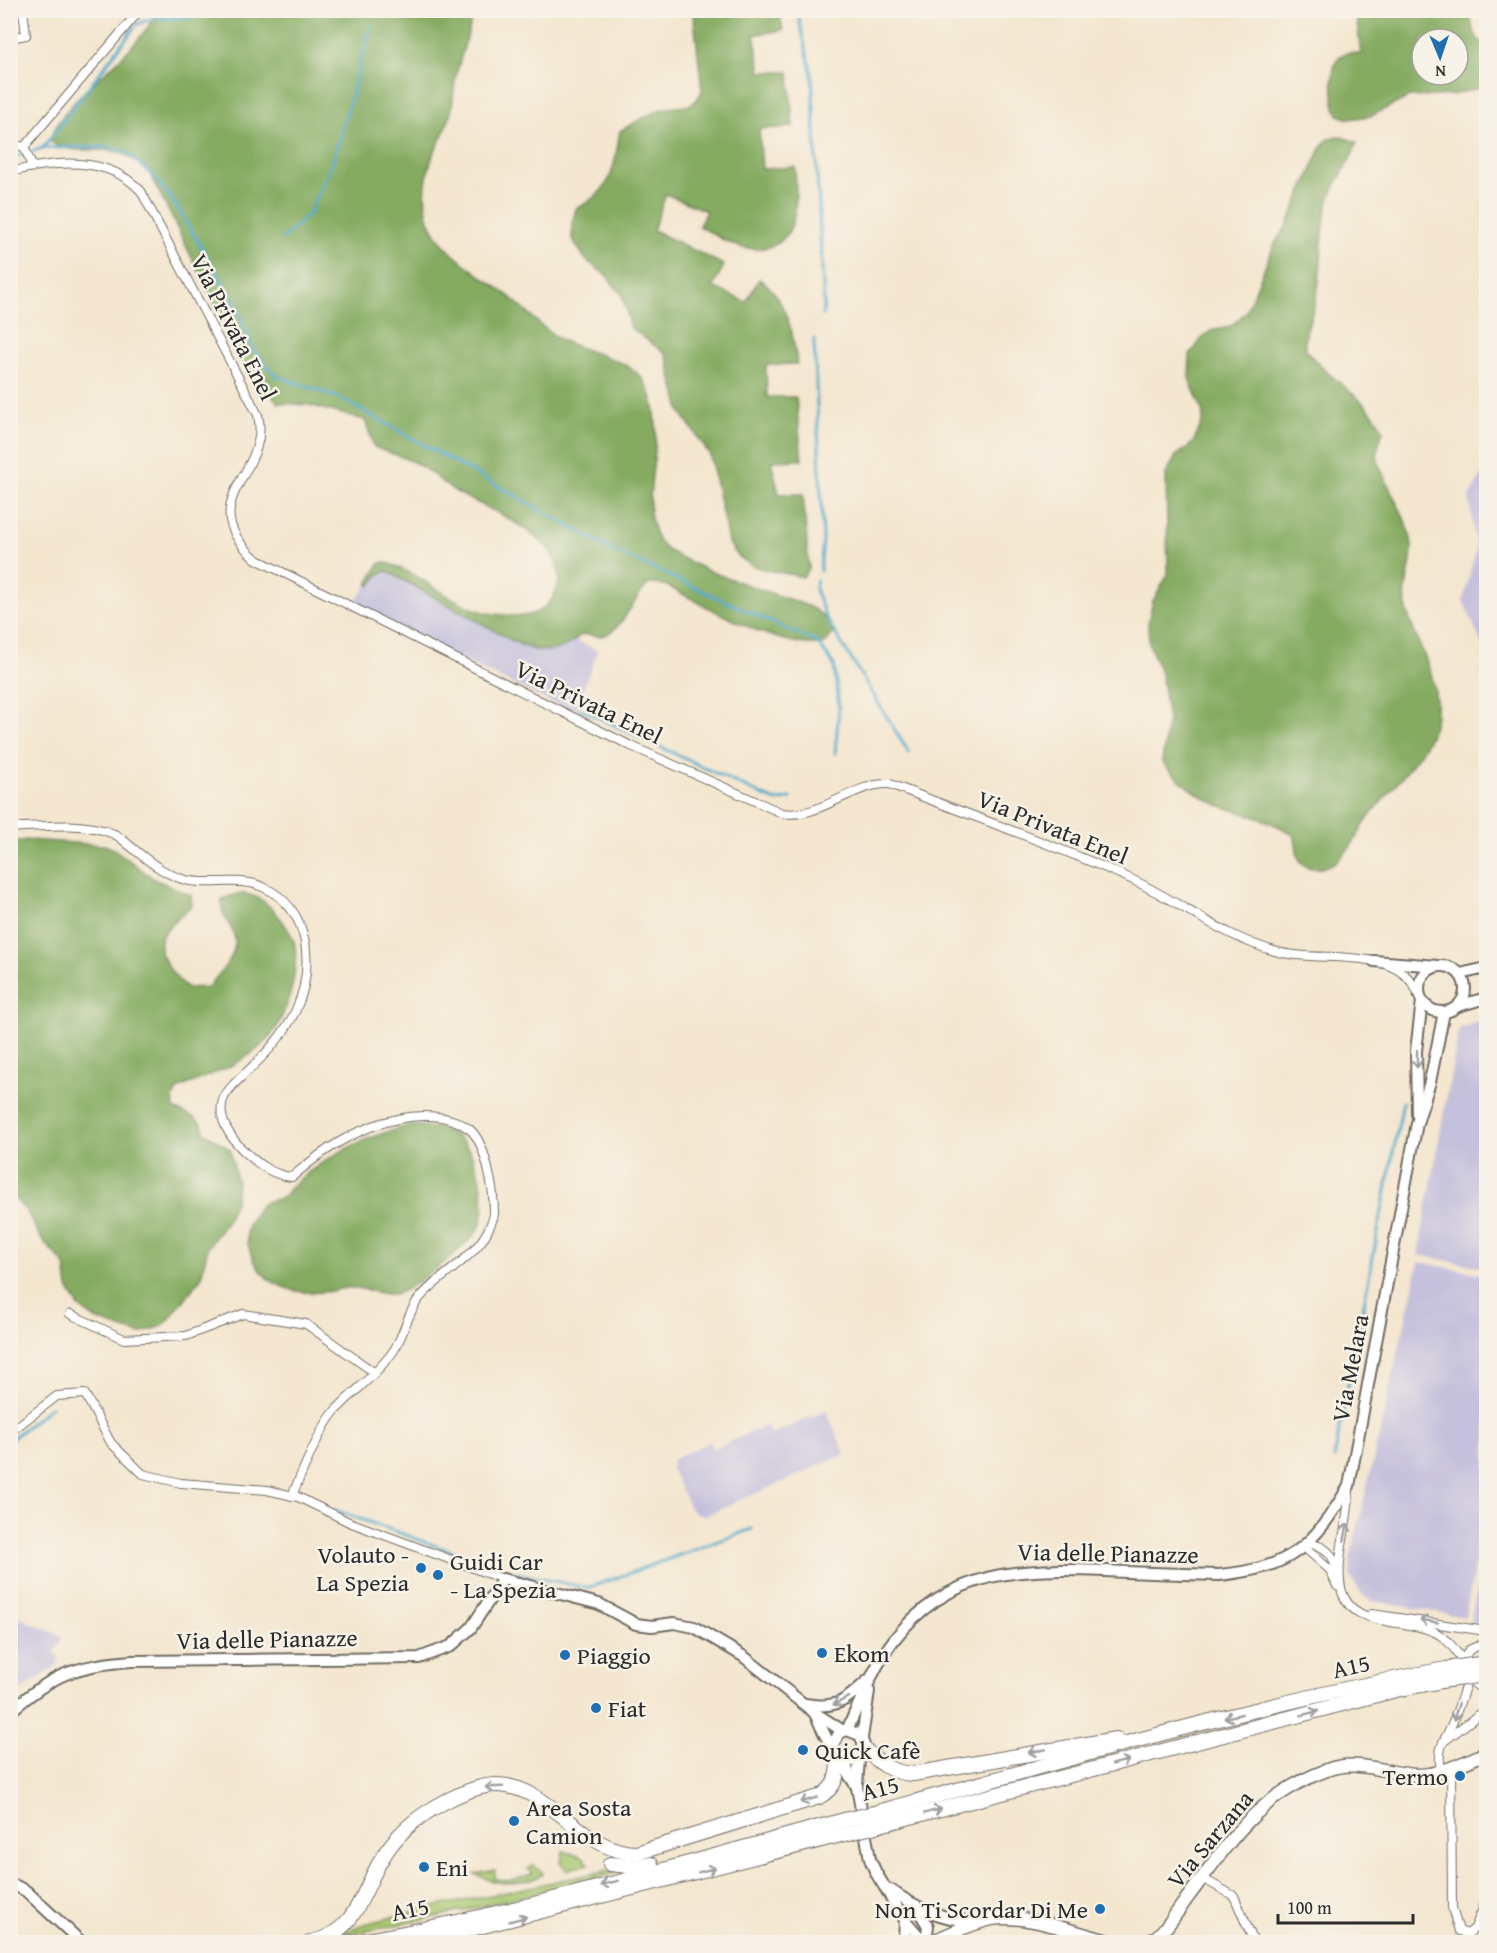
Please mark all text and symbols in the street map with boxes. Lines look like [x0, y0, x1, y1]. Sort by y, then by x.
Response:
north arrow [1410, 27, 1470, 87]
text: N [1434, 60, 1446, 84]
street label: Via Privata Enel [182, 248, 286, 407]
street label: Via Privata Enel [509, 651, 669, 753]
street label: Via Privata Enel [972, 781, 1134, 873]
one-way arrow [1411, 1049, 1422, 1069]
street label: Via Melara [1322, 1310, 1378, 1425]
one-way arrow [1341, 1523, 1352, 1542]
street label: Via delle Pianazze [1017, 1534, 1199, 1572]
place label: Volauto - La Spezia [316, 1537, 410, 1600]
place label: Guidi Car - La Spezia [450, 1544, 557, 1607]
marker: Volauto - La Spezia [414, 1561, 428, 1575]
marker: Guidi Car - La Spezia [431, 1568, 445, 1582]
one-way arrow [1420, 1615, 1439, 1626]
street label: Via delle Pianazze [176, 1620, 358, 1658]
place label: Ekom [834, 1636, 890, 1671]
place label: Piaggio [577, 1638, 651, 1673]
street label: A15 [1329, 1645, 1373, 1687]
marker: Ekom [815, 1646, 829, 1660]
marker: Piaggio [558, 1648, 572, 1662]
place label: Fiat [608, 1691, 647, 1726]
one-way arrow [833, 1696, 851, 1708]
marker: Fiat [589, 1701, 603, 1715]
one-way arrow [1450, 1702, 1461, 1721]
one-way arrow [1300, 1706, 1319, 1718]
one-way arrow [1224, 1711, 1243, 1723]
place label: Quick Cafè [815, 1733, 920, 1768]
marker: Quick Cafè [796, 1743, 810, 1757]
one-way arrow [1027, 1746, 1047, 1757]
one-way arrow [1112, 1755, 1131, 1767]
place label: Termo [1382, 1759, 1448, 1794]
street label: A15 [857, 1766, 903, 1810]
marker: Termo [1453, 1769, 1467, 1783]
one-way arrow [484, 1781, 504, 1792]
street label: Via Sarzana [1158, 1782, 1262, 1896]
place label: Area Sosta Camion [526, 1790, 632, 1853]
one-way arrow [800, 1795, 819, 1806]
one-way arrow [923, 1805, 942, 1816]
marker: Area Sosta Camion [507, 1814, 521, 1828]
place label: Eni [436, 1850, 469, 1885]
marker: Eni [417, 1860, 431, 1874]
one-way arrow [697, 1863, 716, 1875]
one-way arrow [600, 1877, 619, 1889]
scale bar [1278, 1887, 1413, 1925]
street label: A15 [388, 1888, 432, 1930]
place label: Non Ti Scordar Di Me [875, 1892, 1088, 1927]
text: 100 m [1287, 1894, 1332, 1921]
marker: Non Ti Scordar Di Me [1093, 1902, 1107, 1916]
one-way arrow [508, 1912, 527, 1924]

